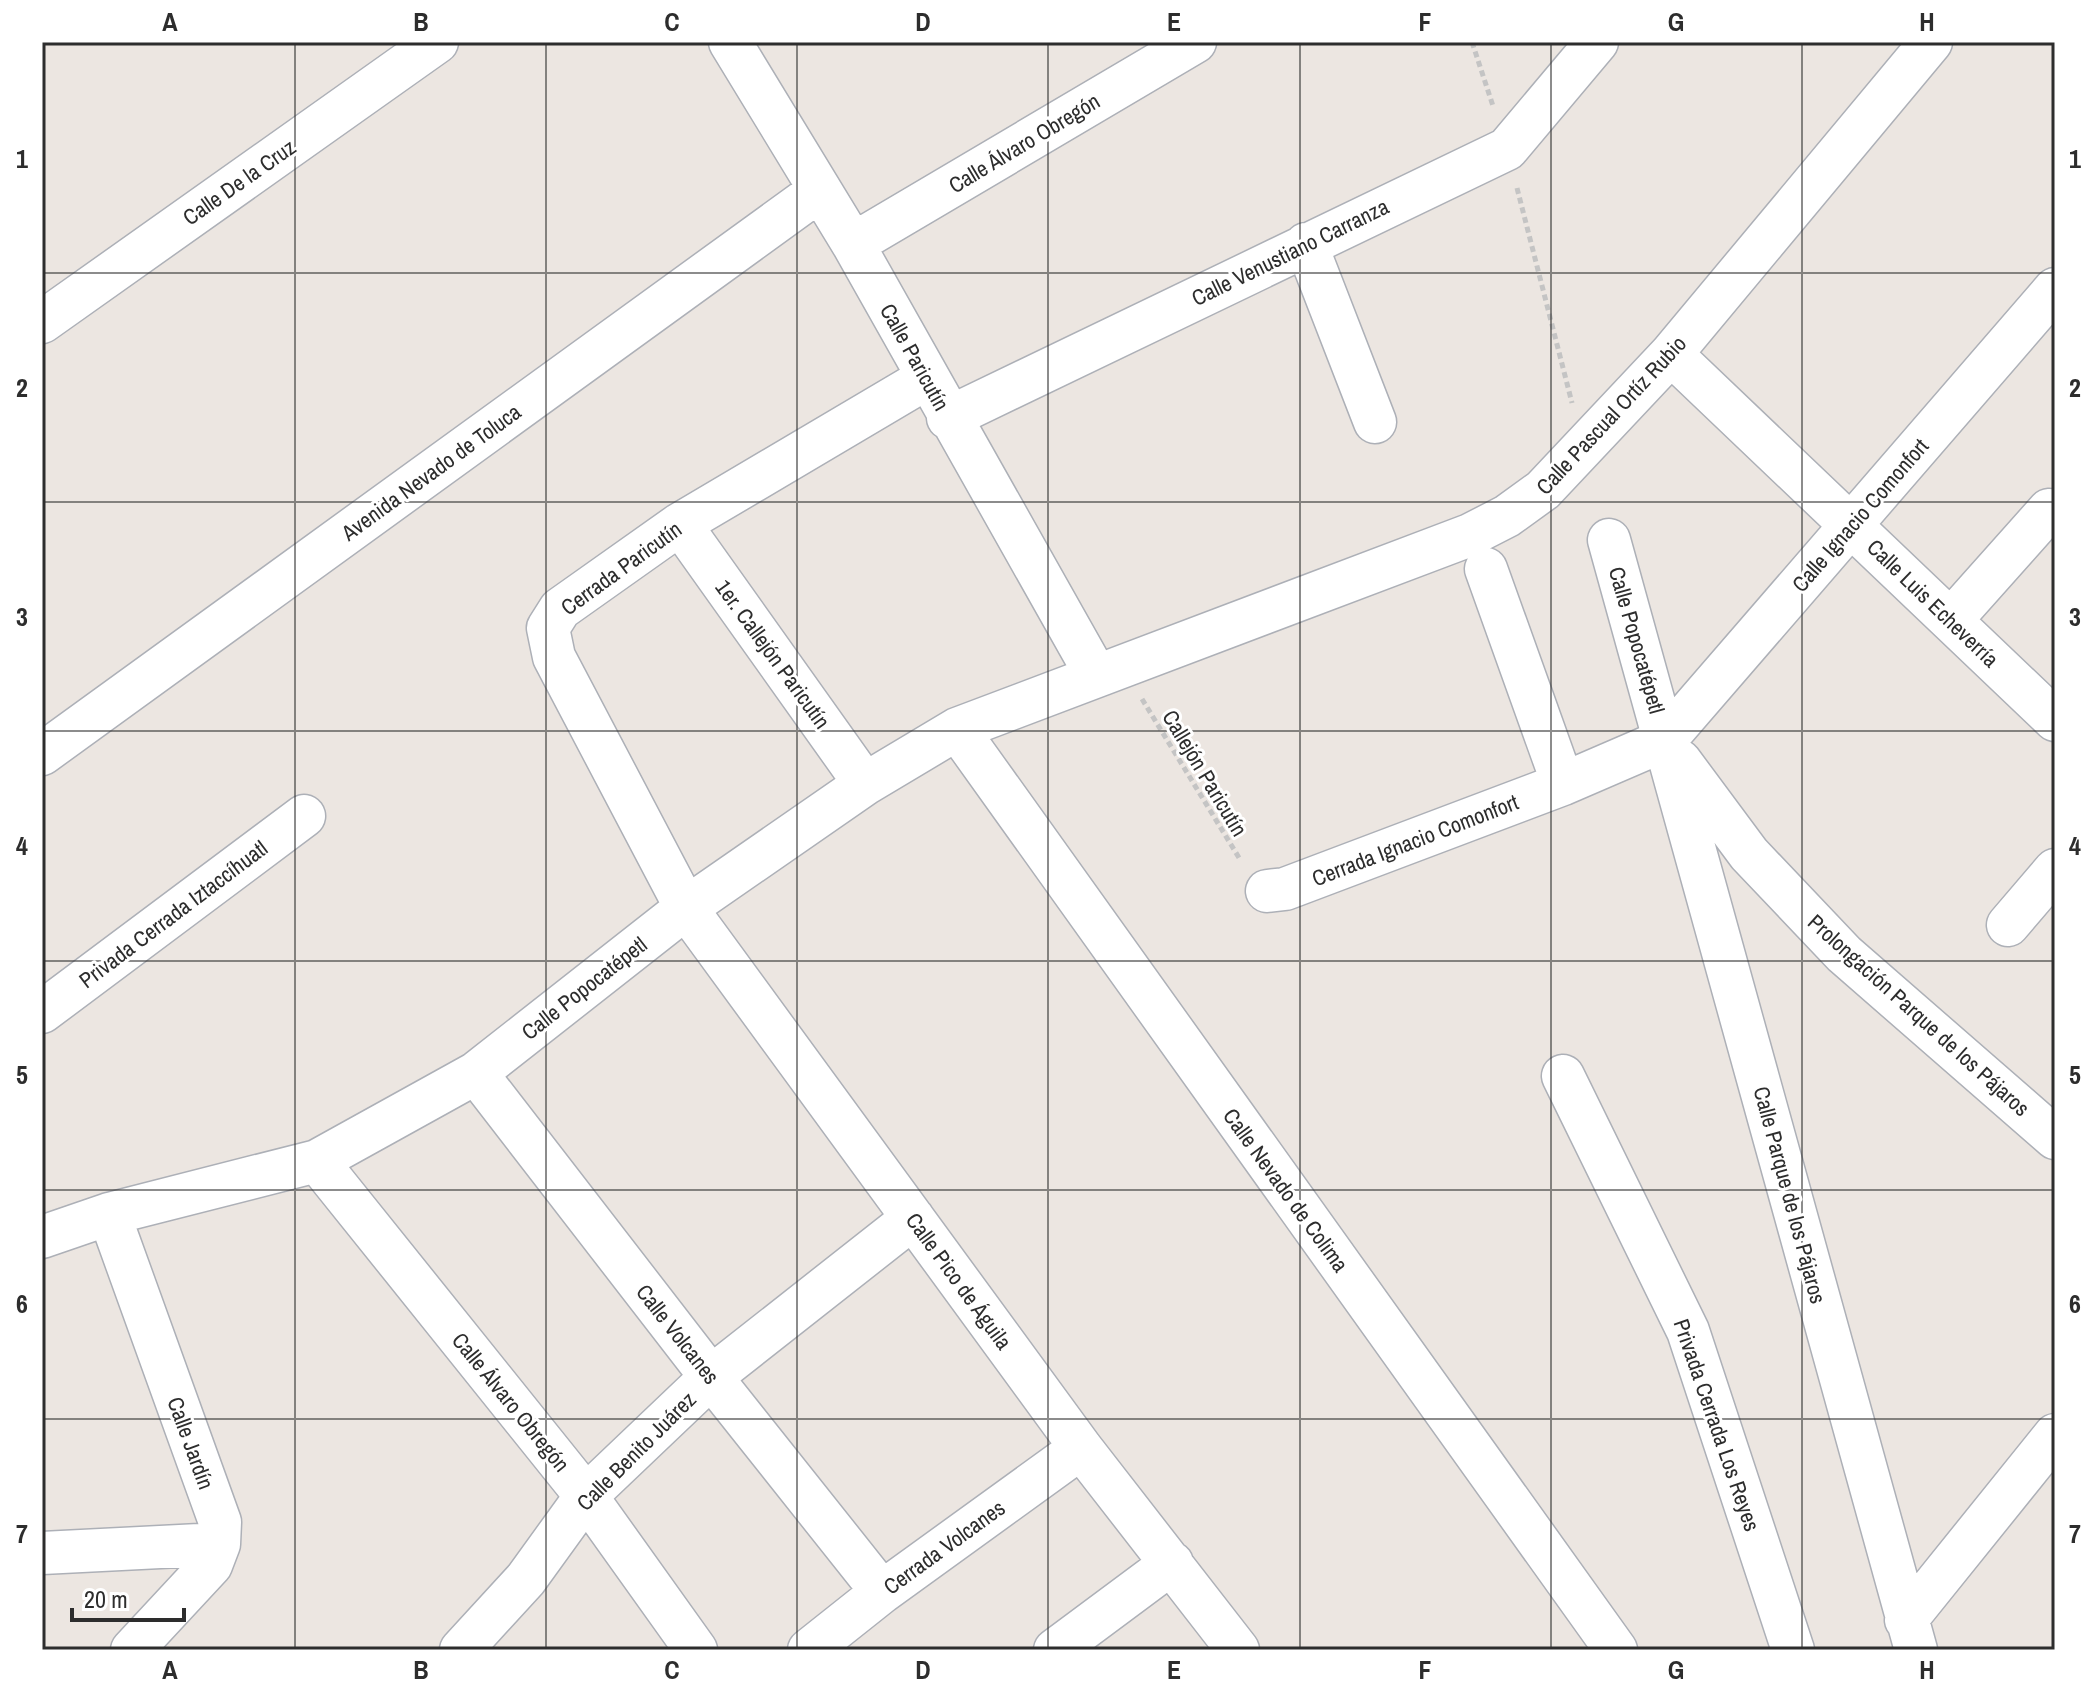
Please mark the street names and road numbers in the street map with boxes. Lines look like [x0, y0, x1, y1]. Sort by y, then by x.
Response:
street label: Calle Álvaro Obregón [943, 86, 1105, 200]
street label: Calle De la Cruz [177, 132, 301, 232]
street label: Calle Venustiano Carranza [1187, 191, 1393, 313]
street label: Calle Paricutín [873, 298, 957, 416]
street label: Calle Pascual Ortíz Rubio [1529, 329, 1693, 501]
street label: Avenida Nevado de Toluca [334, 397, 527, 548]
street label: Calle Ignacio Comonfort [1785, 432, 1935, 598]
street label: Cerrada Paricutín [555, 514, 687, 622]
street label: Calle Luis Echeverría [1861, 532, 2005, 674]
street label: Calle Popocatépetl [1602, 563, 1672, 717]
street label: 1er. Callejón Paricutín [709, 573, 837, 735]
street label: Callejón Paricutín [1155, 704, 1255, 842]
street label: Cerrada Ignacio Comonfort [1308, 787, 1522, 893]
street label: Privada Cerrada Iztaccíhuatl [73, 833, 273, 995]
street label: Prolongación Parque de los Pájaros [1802, 907, 2036, 1123]
street label: Calle Popocatépetl [515, 930, 653, 1046]
street label: Calle Parque de los Pájaros [1747, 1083, 1833, 1307]
street label: Calle Nevado de Colima [1216, 1102, 1356, 1278]
street label: Calle Pico de Águila [899, 1206, 1019, 1356]
street label: Calle Volcanes [629, 1278, 727, 1390]
street label: Privada Cerrada Los Reyes [1667, 1315, 1767, 1535]
street label: Calle Álvaro Obregón [445, 1326, 577, 1478]
street label: Calle Benito Juárez [570, 1385, 702, 1517]
street label: Calle Jardín [160, 1393, 222, 1493]
street label: Cerrada Volcanes [877, 1493, 1011, 1601]

